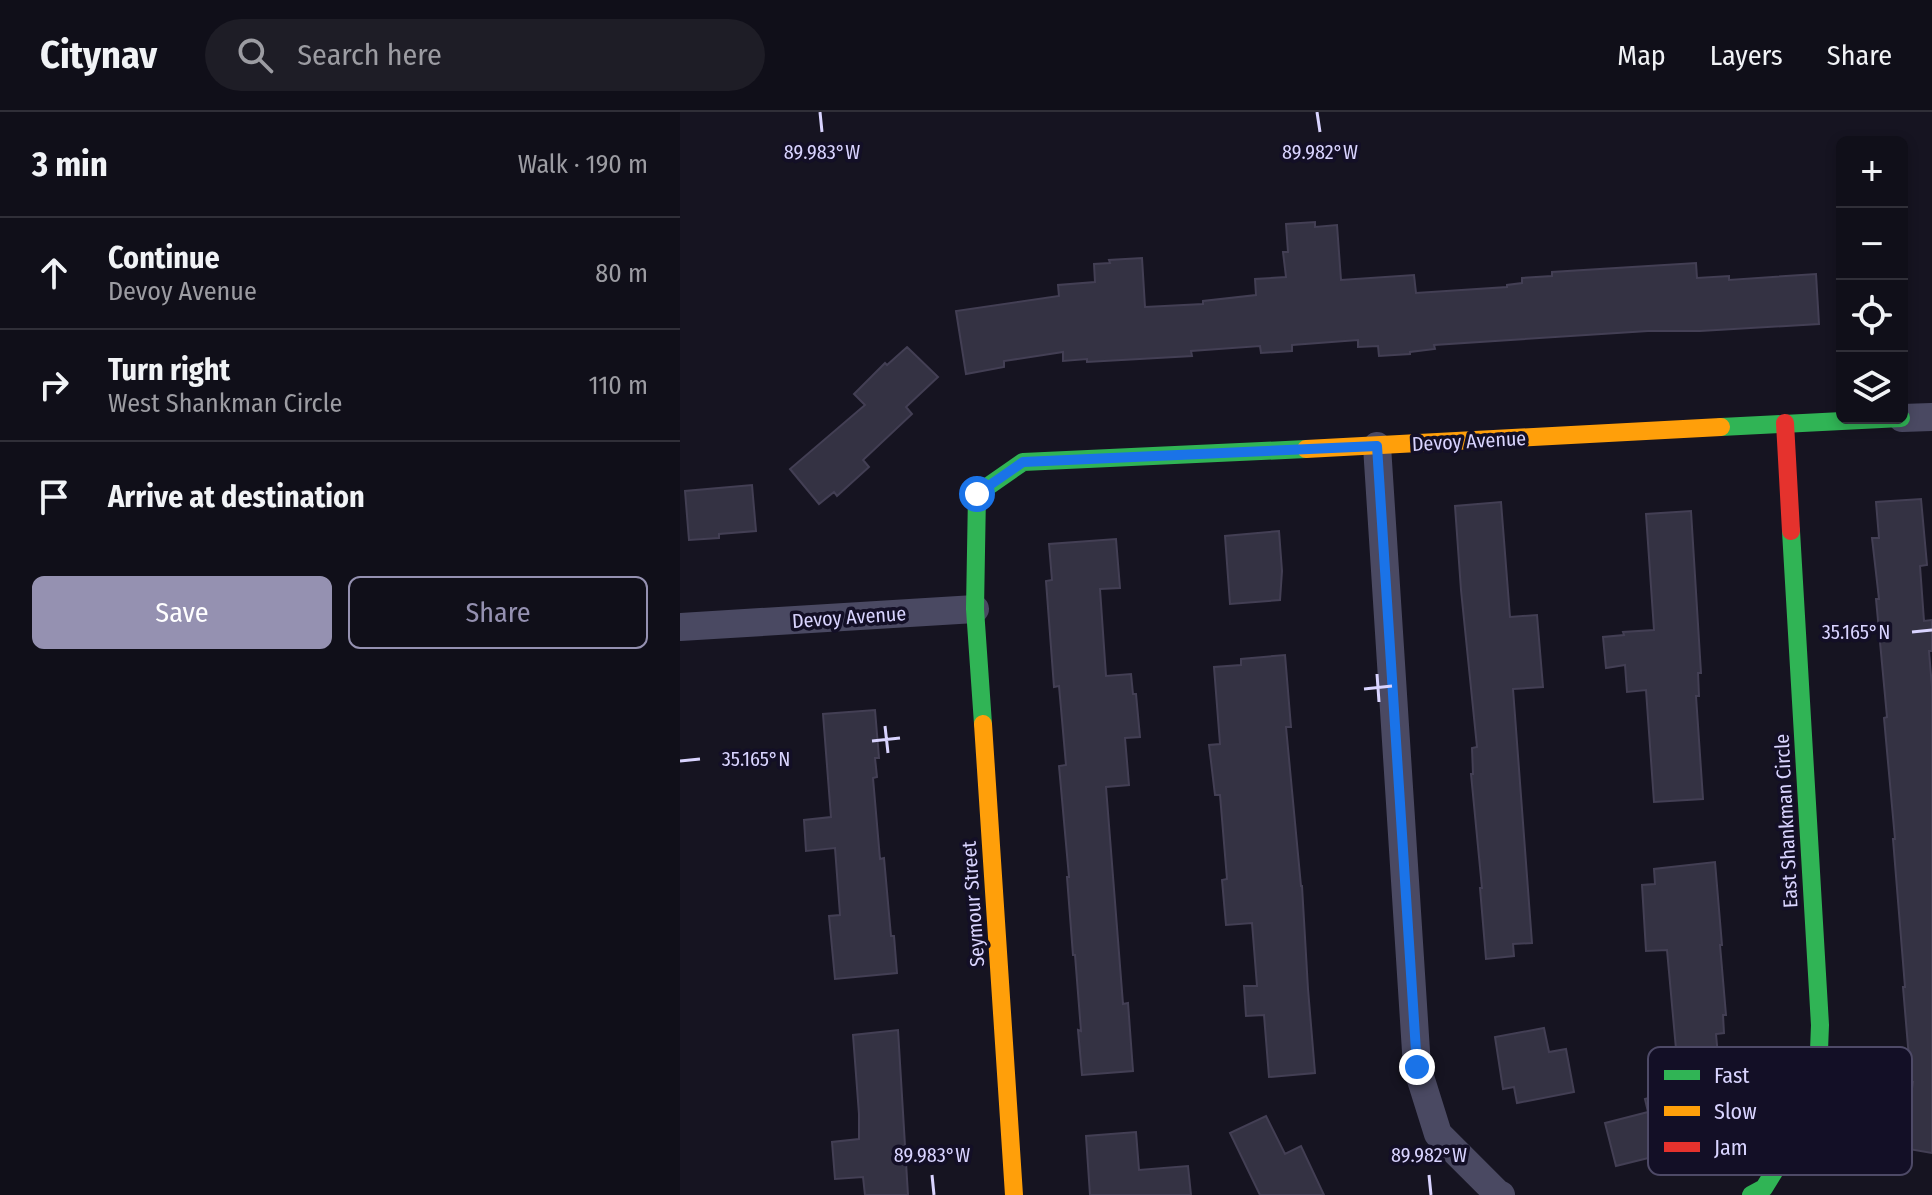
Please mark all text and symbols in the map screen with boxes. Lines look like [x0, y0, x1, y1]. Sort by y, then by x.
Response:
search box [205, 19, 765, 91]
text: Citynav [40, 32, 157, 78]
icon: search [233, 33, 277, 77]
text: Search here [297, 37, 442, 73]
text: Map [1617, 39, 1666, 72]
text: Layers [1710, 39, 1783, 72]
text: Share [1827, 39, 1892, 72]
map controls [1836, 136, 1908, 424]
button: + [1836, 136, 1908, 208]
text: 89.983°W [784, 140, 860, 164]
text: 89.982°W [1282, 140, 1358, 164]
text: 3 min [32, 144, 108, 185]
text: Walk · 190 m [518, 149, 648, 180]
button: − [1836, 208, 1908, 280]
text: Continue [108, 240, 220, 276]
icon: ahead [32, 251, 76, 295]
text: 80 m [595, 258, 648, 289]
text: Devoy Avenue [108, 276, 257, 307]
button: locate [1836, 280, 1908, 352]
text: Turn right [108, 352, 230, 388]
button: layers [1836, 352, 1908, 424]
icon: right [32, 363, 76, 407]
text: 110 m [588, 370, 648, 401]
text: West Shankman Circle [108, 388, 342, 419]
street label: Devoy Avenue [1411, 426, 1527, 456]
icon: arrive [32, 475, 76, 519]
route start [959, 476, 995, 512]
text: Arrive at destination [108, 479, 365, 515]
button: Save [32, 576, 332, 649]
button: Share [348, 576, 648, 649]
street label: Devoy Avenue [791, 601, 907, 633]
text: 35.165°N [1822, 620, 1890, 644]
street label: East Shankman Circle [1769, 733, 1803, 909]
text: 35.165°N [722, 747, 790, 771]
street label: Seymour Street [957, 840, 989, 968]
legend [1648, 1047, 1912, 1175]
route end [1399, 1049, 1435, 1085]
text: Fast [1714, 1062, 1750, 1089]
text: Slow [1714, 1098, 1757, 1125]
text: Jam [1714, 1134, 1748, 1161]
text: 89.983°W [894, 1143, 970, 1167]
text: 89.982°W [1391, 1143, 1467, 1167]

